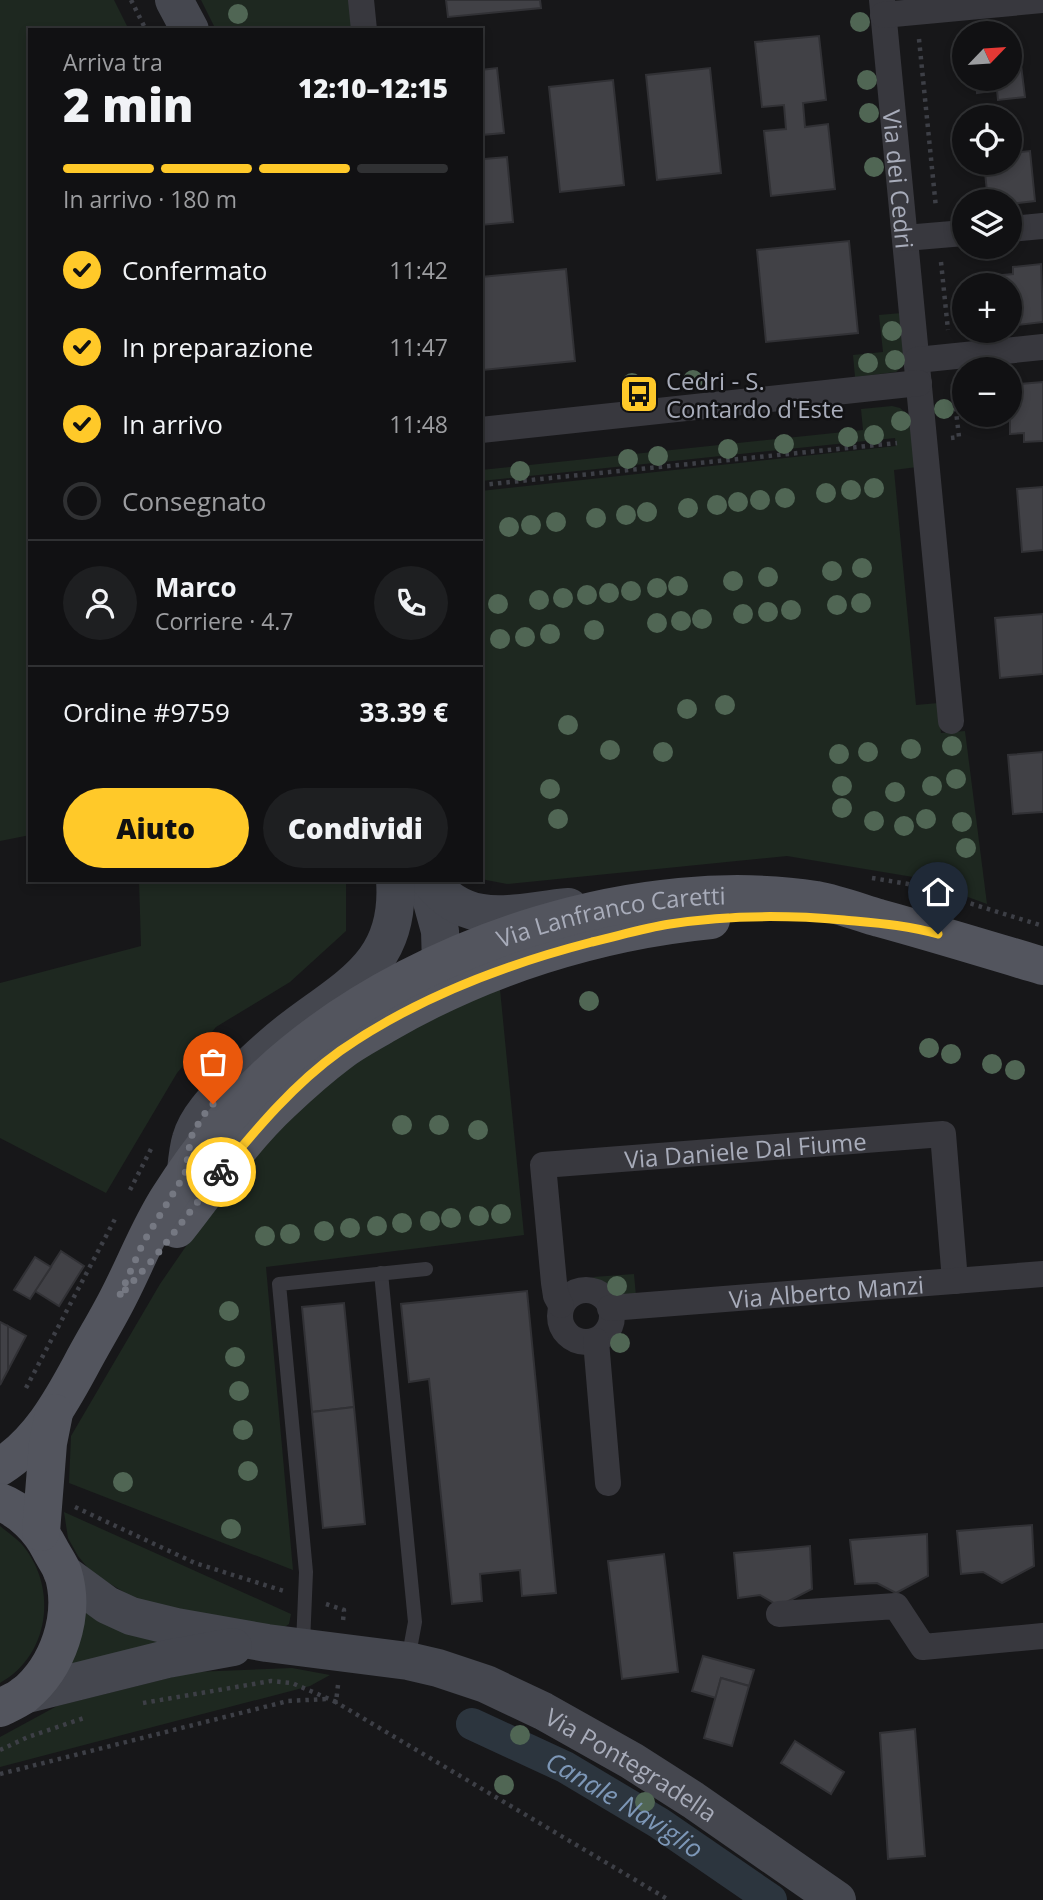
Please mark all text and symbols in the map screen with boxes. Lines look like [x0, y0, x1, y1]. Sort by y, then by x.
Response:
north arrow [952, 21, 1022, 91]
map controls [952, 21, 1022, 427]
text: Arriva tra [63, 46, 163, 78]
text: 12:10–12:15 [298, 70, 448, 106]
text: 2 min [63, 73, 194, 135]
button: locate [952, 105, 1022, 175]
street label: Via dei Cedri [876, 108, 922, 250]
text: In arrivo · 180 m [63, 183, 237, 215]
button: layers [952, 189, 1022, 259]
icon: check [63, 251, 101, 289]
text: Confermato [122, 252, 267, 288]
text: 11:42 [389, 254, 448, 286]
button: + [952, 273, 1022, 343]
icon: check [63, 328, 101, 366]
text: In preparazione [122, 329, 313, 365]
text: 11:47 [389, 331, 448, 363]
button: − [952, 357, 1022, 427]
place label: Cedri - S. Contardo d'Este [666, 364, 844, 425]
bus stop icon: Cedri - S. Contardo d'Este [618, 373, 660, 415]
icon: check [63, 405, 101, 443]
text: In arrivo [122, 406, 223, 442]
text: 11:48 [389, 408, 448, 440]
text: Consegnato [122, 483, 266, 519]
button: person [63, 566, 137, 640]
button: phone [374, 566, 448, 640]
text: Marco [155, 569, 237, 605]
text: Corriere · 4.7 [155, 605, 294, 637]
text: Ordine #9759 [63, 694, 230, 730]
text: 33.39 € [360, 694, 448, 730]
button: Aiuto [63, 788, 249, 868]
button: Condividi [263, 788, 448, 868]
pin [908, 862, 968, 934]
icon: home [919, 873, 957, 911]
street label: Via Lanfranco Caretti [492, 878, 726, 954]
pin [183, 1032, 243, 1104]
icon: bag [194, 1043, 232, 1081]
street label: Via Daniele Dal Fiume [623, 1123, 868, 1175]
courier [186, 1137, 256, 1207]
icon: bike [202, 1153, 240, 1191]
street label: Via Alberto Manzi [728, 1267, 925, 1315]
street label: Via Pontegradella [540, 1699, 724, 1829]
water label: Canale Naviglio [540, 1743, 711, 1866]

